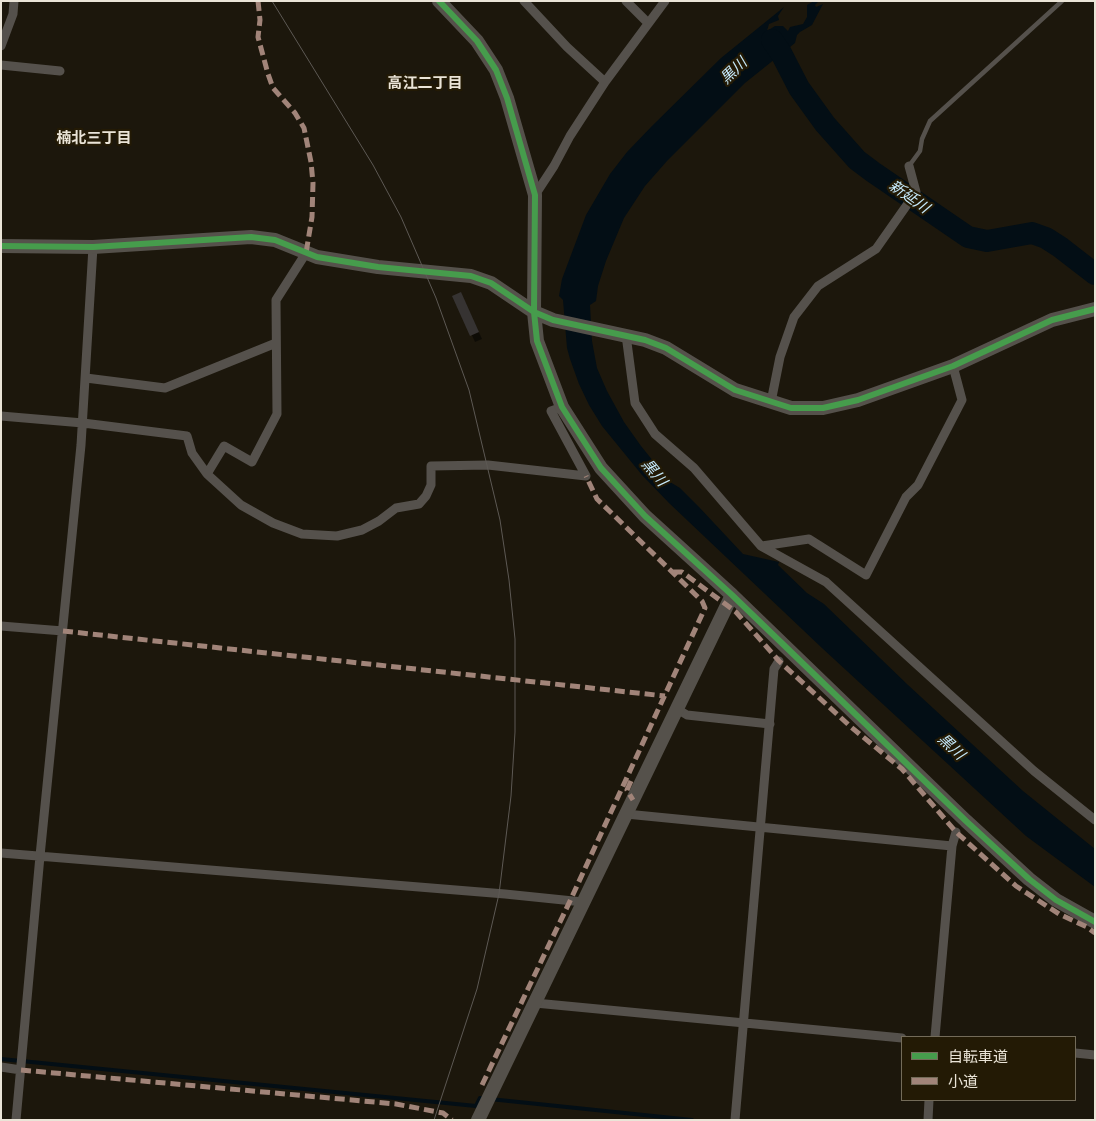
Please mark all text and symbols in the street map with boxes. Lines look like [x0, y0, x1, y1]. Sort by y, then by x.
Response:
water label: 黒川 [717, 54, 751, 88]
district label: 高江二丁目 [388, 75, 462, 93]
district label: 楠北三丁目 [57, 130, 131, 148]
water label: 新延川 [885, 177, 933, 217]
water label: 黒川 [637, 456, 671, 490]
water label: 黒川 [934, 730, 968, 764]
legend [901, 1036, 1076, 1101]
text: 自転車道 [948, 1047, 1008, 1066]
text: 小道 [948, 1072, 978, 1091]

